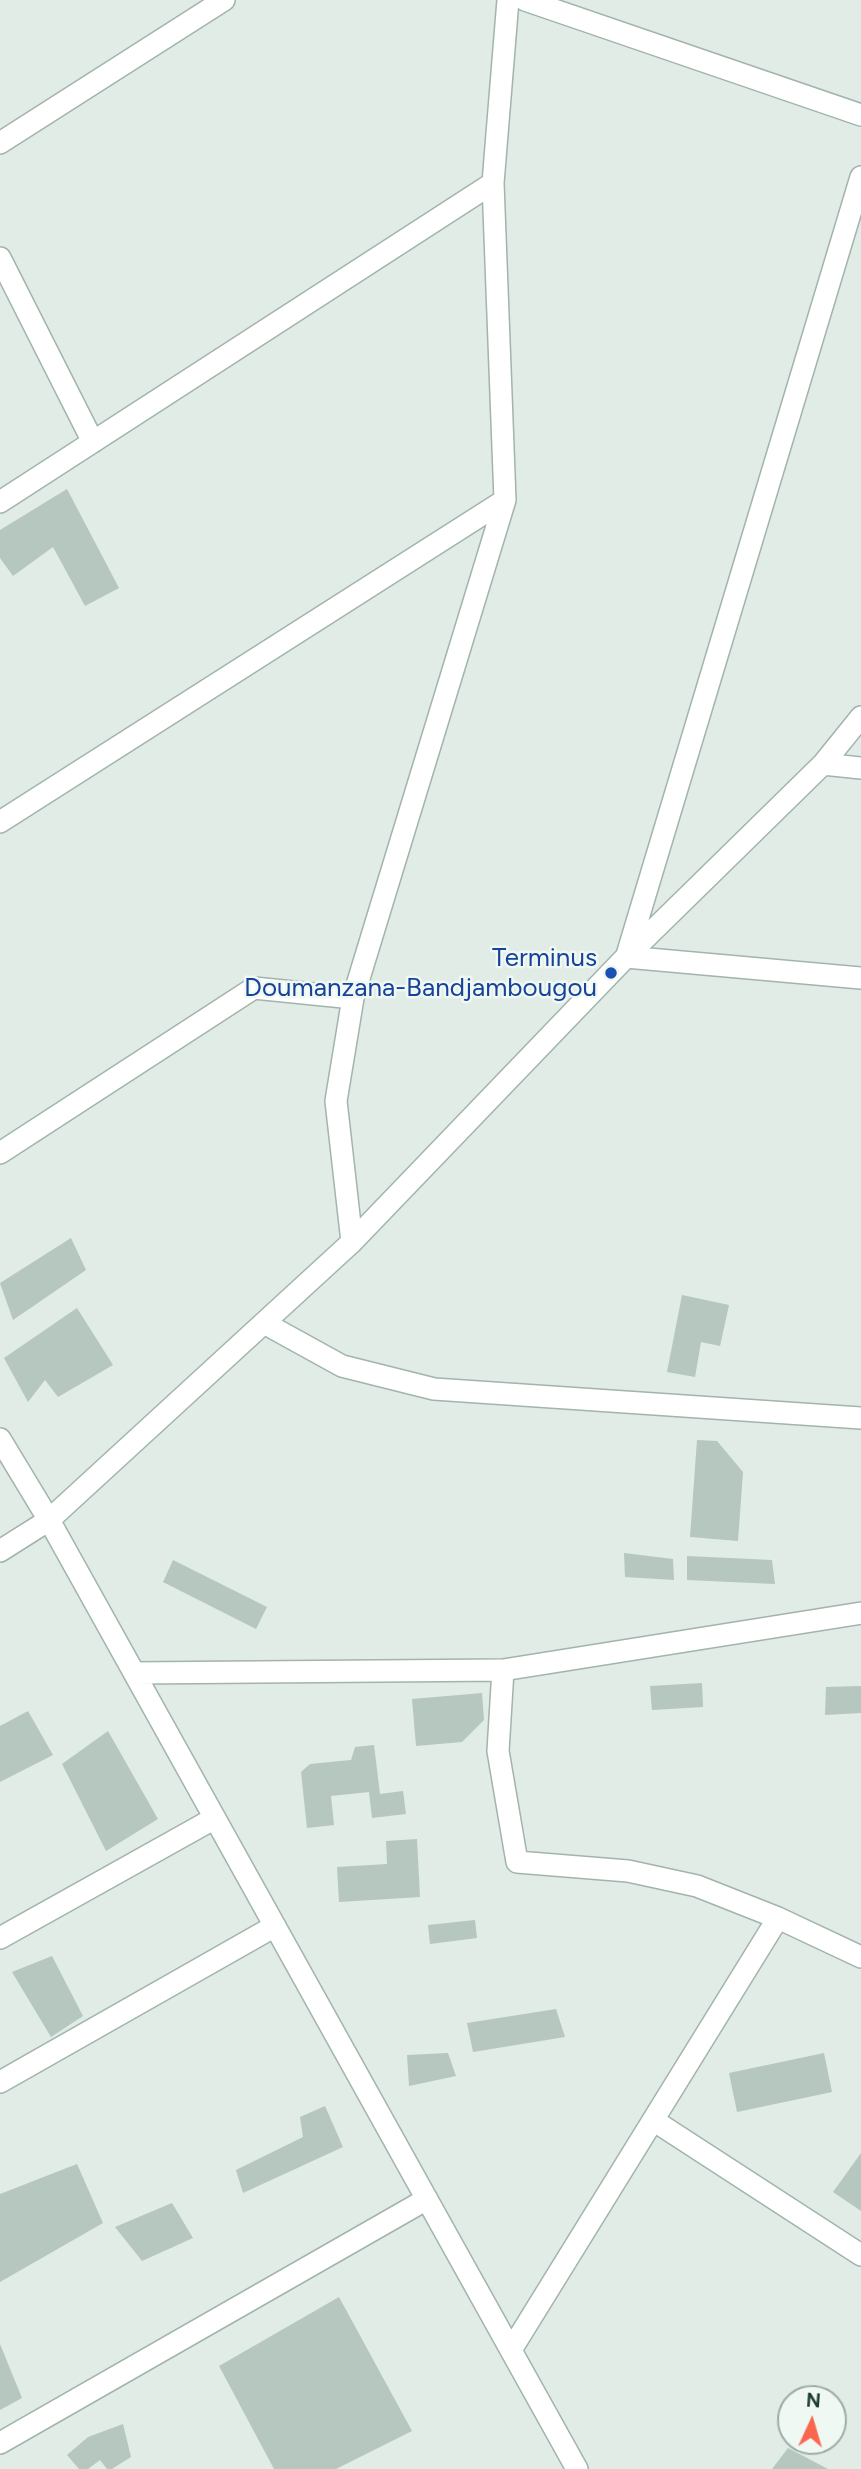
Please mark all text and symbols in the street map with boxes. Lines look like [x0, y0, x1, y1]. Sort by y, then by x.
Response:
place label: Terminus Doumanzana-Bandjambougou [244, 942, 597, 1004]
marker: Terminus Doumanzana-Bandjambougou [603, 965, 619, 981]
north arrow [777, 2385, 847, 2455]
text: N [805, 2389, 821, 2413]

